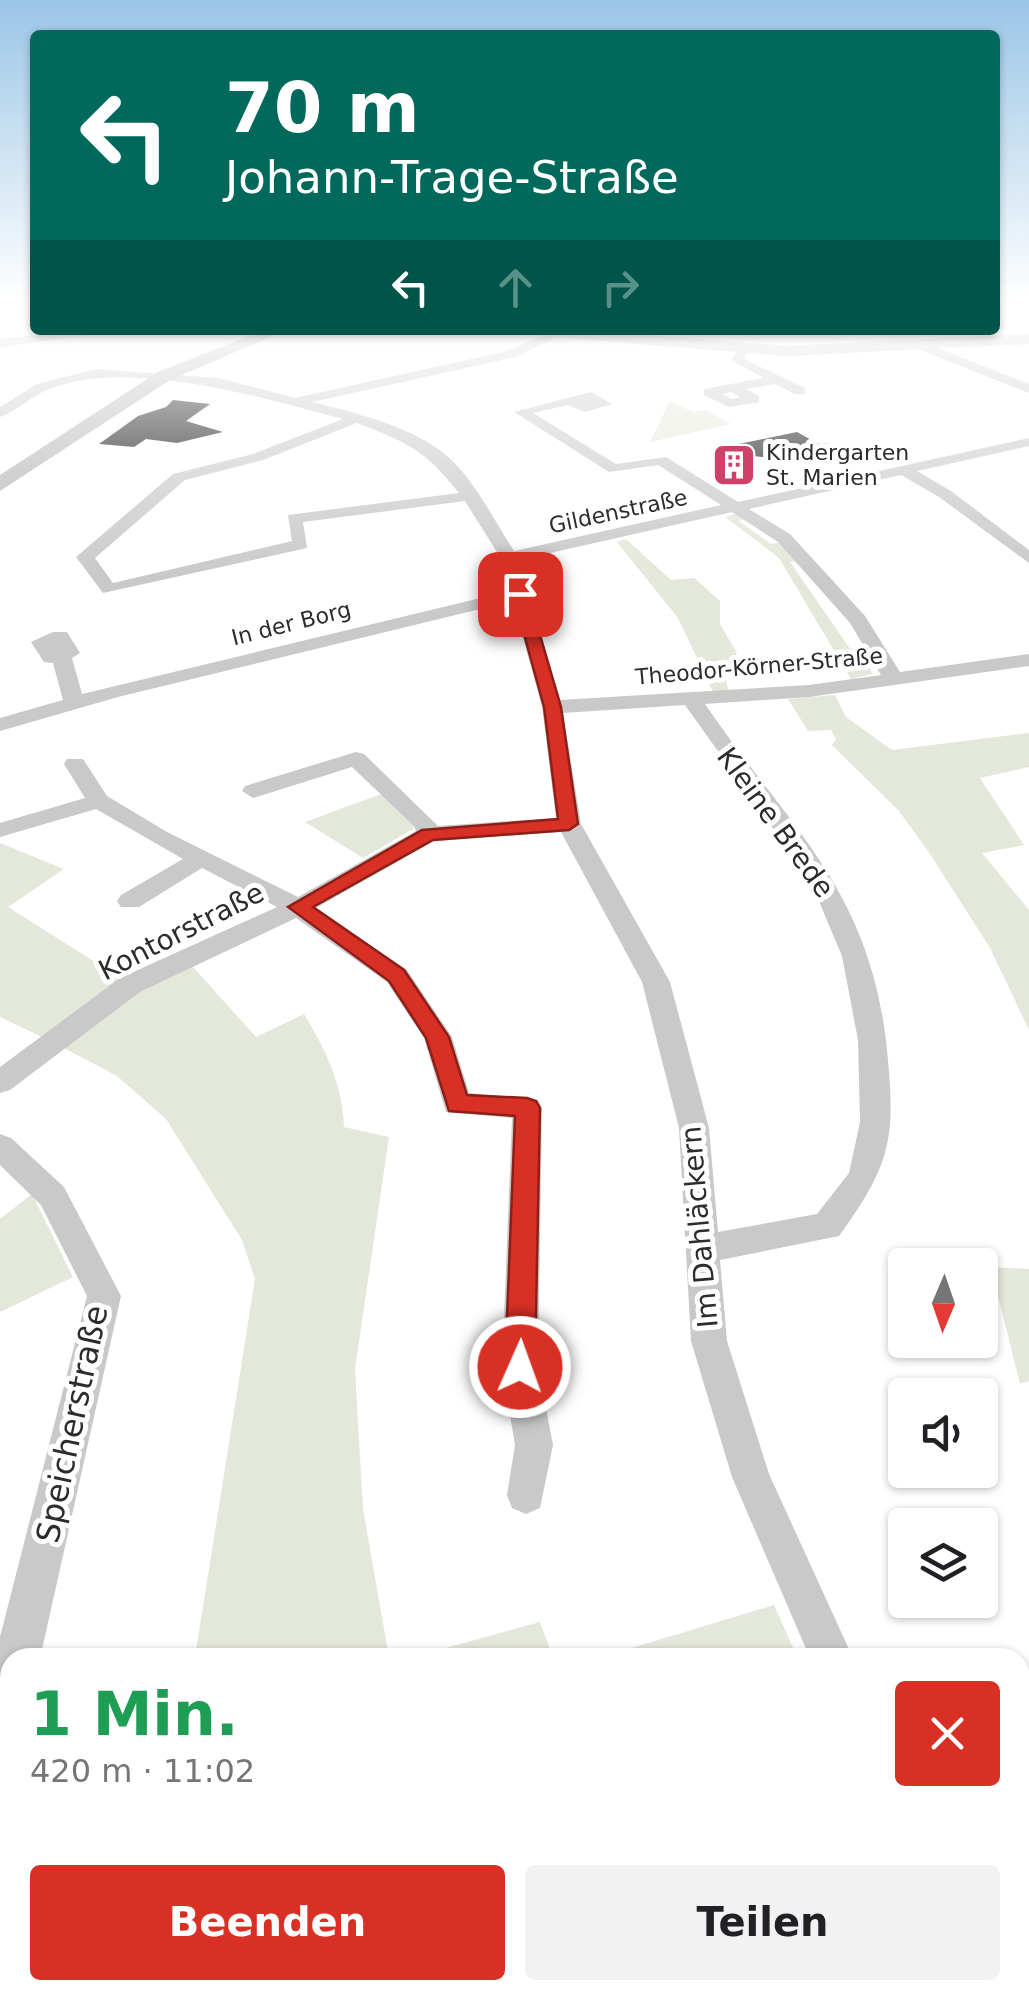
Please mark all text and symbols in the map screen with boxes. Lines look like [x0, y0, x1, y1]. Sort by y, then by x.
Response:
text: 70 m [225, 67, 420, 149]
icon: left [60, 70, 190, 200]
text: Johann-Trage-Straße [225, 151, 679, 204]
icon: left [383, 260, 438, 315]
icon: ahead [488, 260, 543, 315]
icon: right [593, 260, 648, 315]
place label: Kindergarten St. Marien [766, 440, 909, 490]
building icon: Kindergarten St. Marien [711, 442, 757, 488]
street label: Gildenstraße [547, 485, 690, 538]
pin [478, 552, 563, 637]
icon: arrive [493, 567, 548, 622]
street label: In der Borg [229, 597, 353, 650]
street label: Theodor-Körner-Straße [633, 643, 884, 690]
street label: Kleine Brede [710, 741, 841, 904]
street label: Kontorstraße [93, 876, 269, 987]
street label: Im Dahläckern [674, 1125, 725, 1329]
north arrow [888, 1248, 998, 1358]
map controls [888, 1248, 998, 1618]
street label: Speicherstraße [28, 1302, 116, 1546]
position arrow [468, 1315, 572, 1419]
button: sound [888, 1378, 998, 1488]
button: layers [888, 1508, 998, 1618]
text: 1 Min. [30, 1679, 238, 1749]
button: close [895, 1681, 1000, 1786]
text: 420 m · 11:02 [30, 1752, 255, 1790]
button: Beenden [30, 1865, 505, 1980]
button: Teilen [525, 1865, 1000, 1980]

